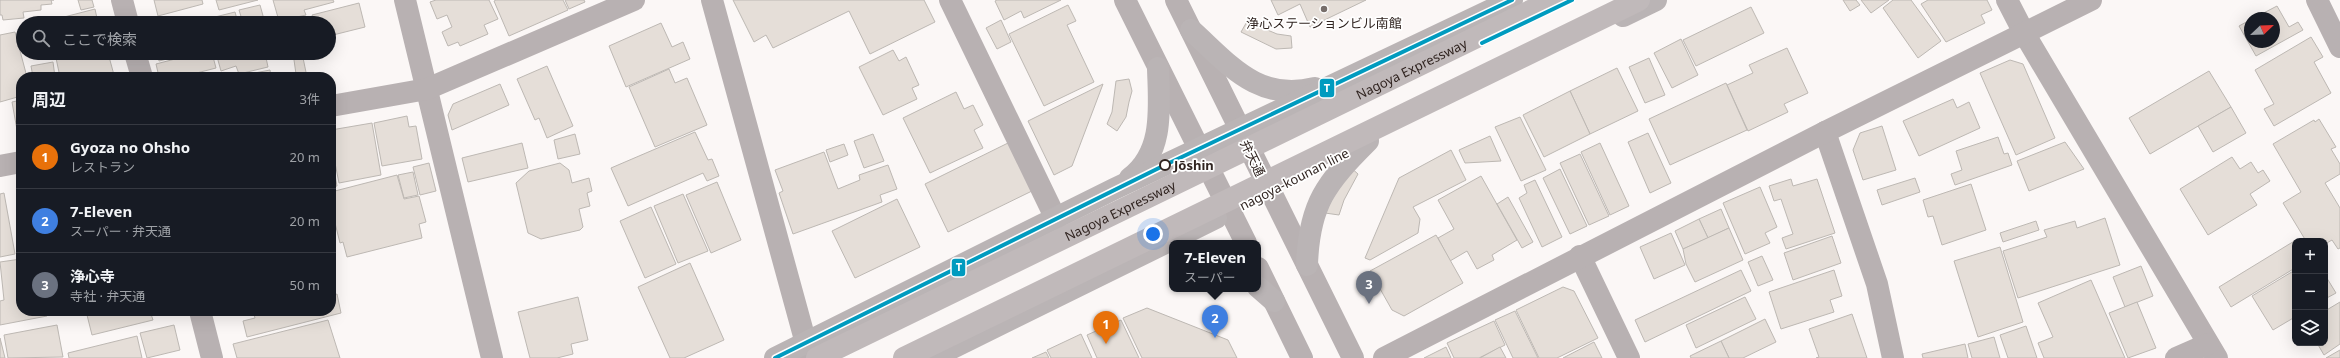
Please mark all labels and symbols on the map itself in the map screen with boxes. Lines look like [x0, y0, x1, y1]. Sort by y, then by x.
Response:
marker: 浄心ステーションビル南館 [1319, 4, 1329, 14]
north arrow [2244, 12, 2280, 48]
place label: 浄心ステーションビル南館 [1246, 14, 1402, 32]
street label: Nagoya Expressway [1353, 34, 1470, 103]
line badge: T [1319, 78, 1335, 98]
text: T [1324, 80, 1331, 95]
street label: 弁天通 [1236, 137, 1270, 179]
street label: nagoya-kounan line [1236, 144, 1352, 214]
place label: Jōshin [1173, 156, 1214, 174]
marker: Jōshin [1159, 159, 1171, 171]
street label: Nagoya Expressway [1062, 176, 1179, 245]
your location [1143, 224, 1163, 244]
line badge: T [951, 258, 966, 277]
text: T [956, 259, 963, 274]
pin: 3 [1356, 271, 1382, 304]
pin: 2 [1202, 305, 1228, 338]
pin: 1 [1093, 311, 1119, 344]

